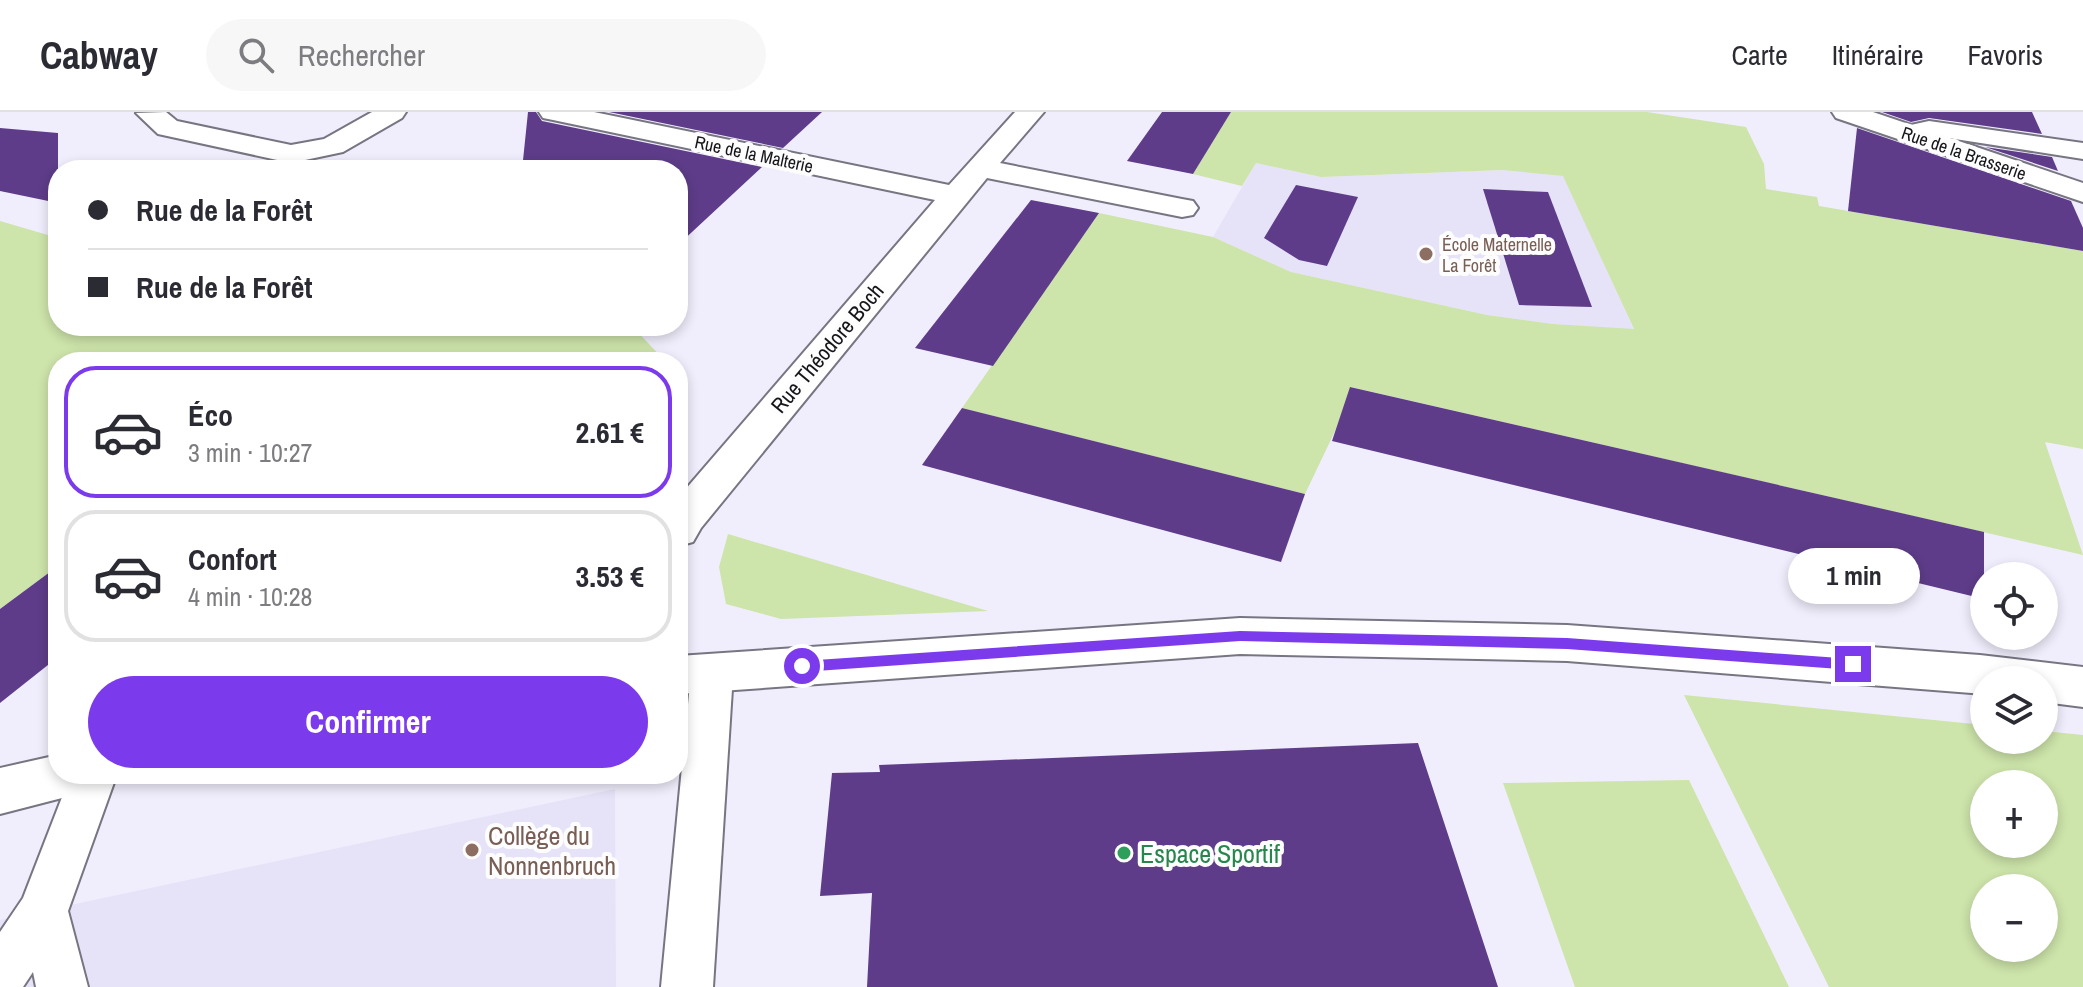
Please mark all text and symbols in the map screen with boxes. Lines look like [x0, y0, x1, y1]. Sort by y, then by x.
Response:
search box [206, 19, 766, 91]
text: Cabway [40, 30, 158, 81]
icon: search [234, 33, 278, 77]
text: Rechercher [298, 35, 425, 75]
text: Carte [1732, 36, 1788, 74]
text: Itinéraire [1832, 36, 1924, 74]
text: Favoris [1968, 36, 2043, 74]
street label: Rue de la Brasserie [1898, 120, 2030, 186]
street label: Rue de la Malterie [692, 129, 816, 179]
text: Rue de la Forêt [136, 190, 313, 230]
place label: École Maternelle La Forêt [1442, 232, 1552, 278]
marker: École Maternelle La Forêt [1417, 245, 1435, 263]
text: Rue de la Forêt [136, 267, 313, 307]
street label: Rue Théodore Boch [764, 277, 890, 419]
text: Éco [188, 395, 233, 435]
icon: car [92, 396, 164, 468]
text: 2.61 € [576, 412, 644, 452]
text: 3 min · 10:27 [188, 435, 312, 470]
text: Confort [188, 539, 277, 579]
icon: car [92, 540, 164, 612]
callout: 1 min [1787, 548, 1919, 604]
text: 3.53 € [576, 556, 644, 596]
text: 1 min [1826, 558, 1882, 593]
map controls [1970, 562, 2058, 962]
button: locate [1970, 562, 2058, 650]
text: 4 min · 10:28 [188, 579, 312, 614]
route end [1835, 646, 1871, 682]
route start [784, 648, 820, 684]
button: layers [1970, 666, 2058, 754]
button: Confirmer [88, 676, 648, 768]
button: + [1970, 770, 2058, 858]
place label: Collège du Nonnenbruch [488, 818, 616, 883]
place label: Espace Sportif [1140, 836, 1280, 871]
marker: Collège du Nonnenbruch [463, 841, 481, 859]
marker: Espace Sportif [1115, 844, 1133, 862]
button: − [1970, 874, 2058, 962]

